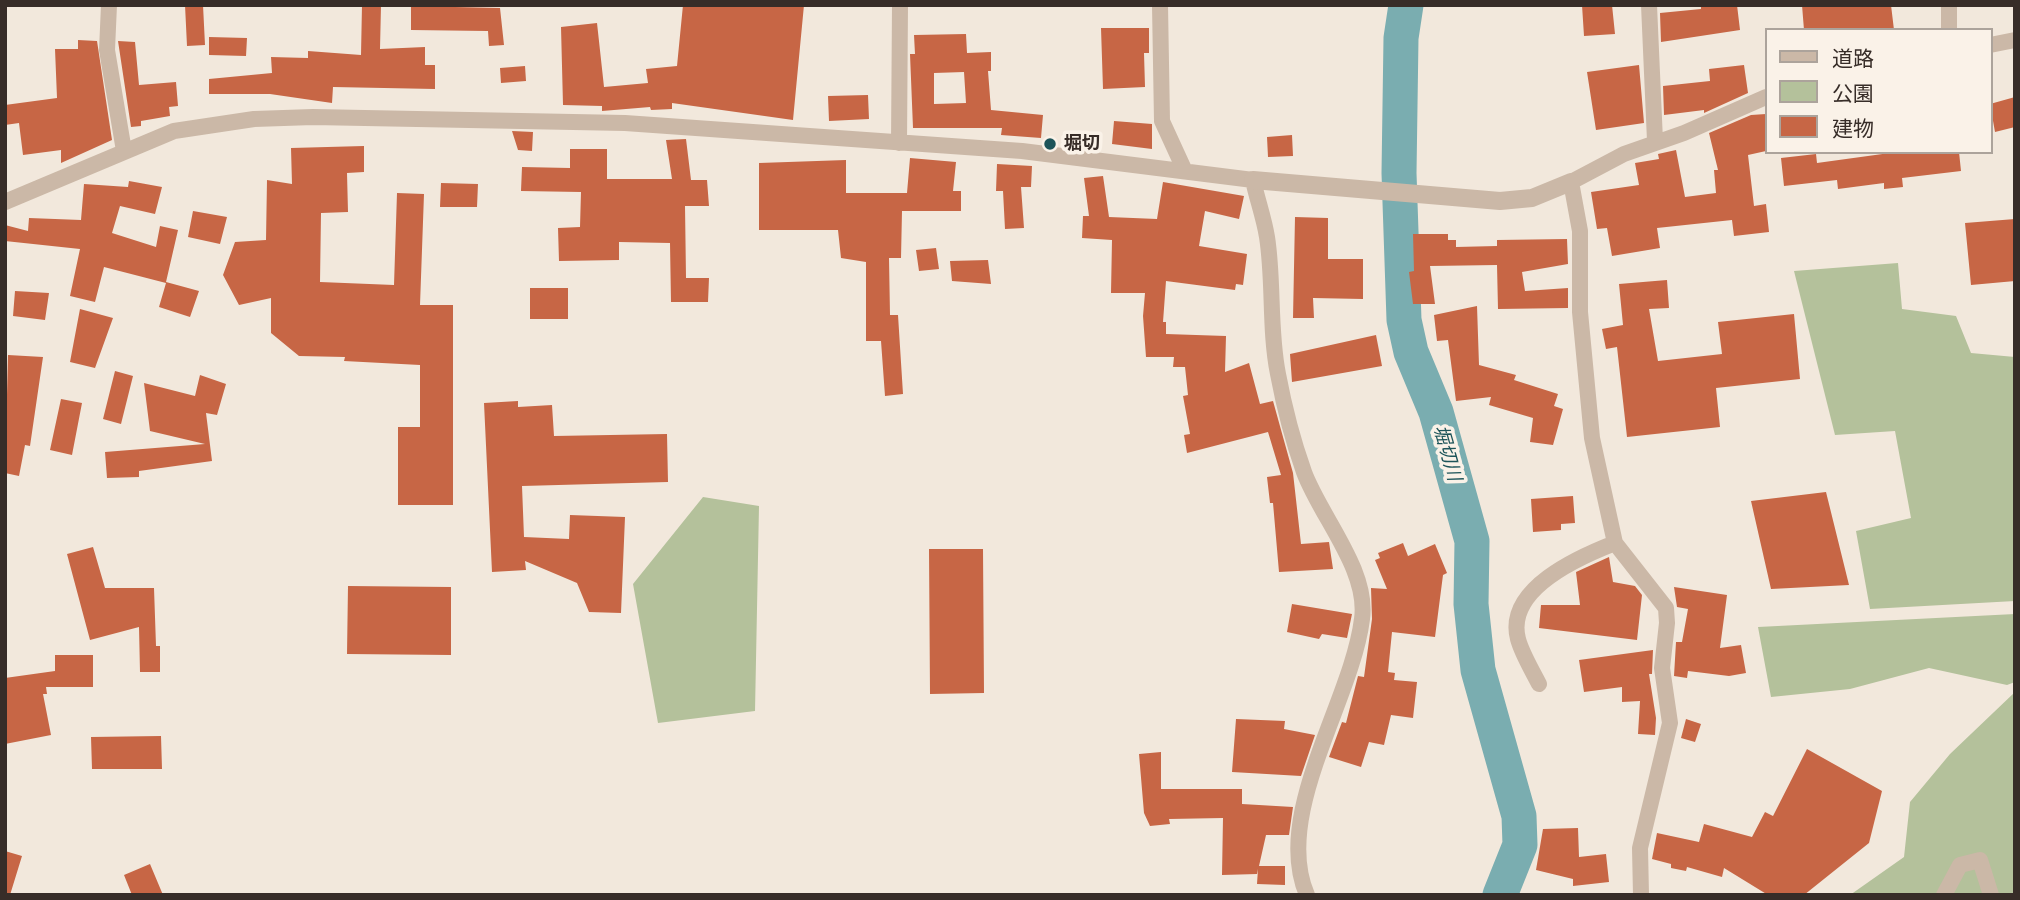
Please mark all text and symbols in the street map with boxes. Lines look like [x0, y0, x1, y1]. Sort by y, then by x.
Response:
legend [1764, 28, 1992, 154]
text: 道路 [1832, 46, 1874, 71]
text: 公園 [1832, 81, 1874, 106]
text: 建物 [1832, 116, 1874, 141]
place label: 堀切 [1064, 133, 1100, 155]
marker: 堀切 [1042, 136, 1058, 152]
water label: 堀切川 [1428, 422, 1466, 484]

